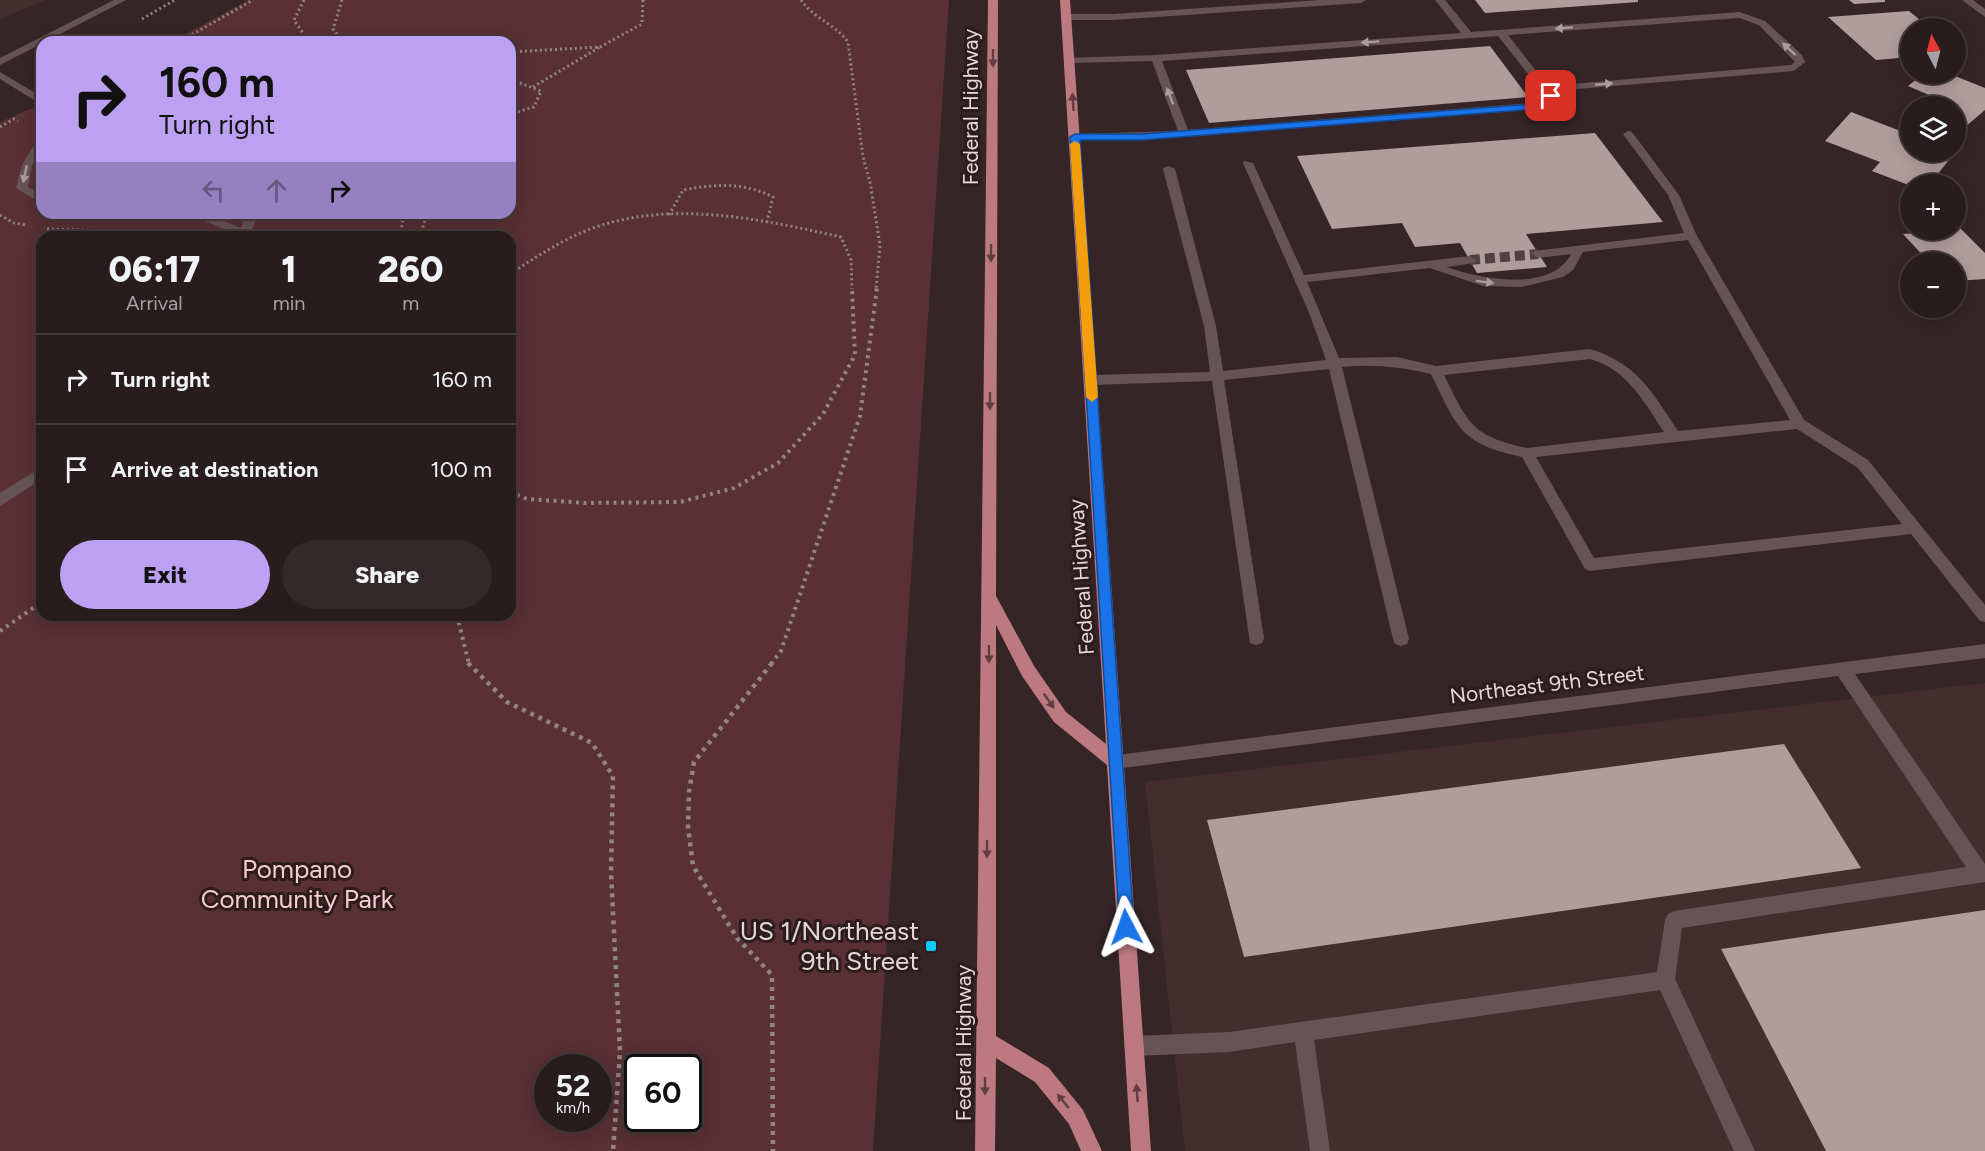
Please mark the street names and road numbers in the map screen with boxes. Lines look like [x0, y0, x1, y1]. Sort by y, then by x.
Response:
street label: Federal Highway [958, 29, 983, 185]
street label: Federal Highway [1063, 498, 1099, 656]
street label: Northeast 9th Street [1448, 660, 1646, 708]
street label: Federal Highway [951, 965, 976, 1121]

